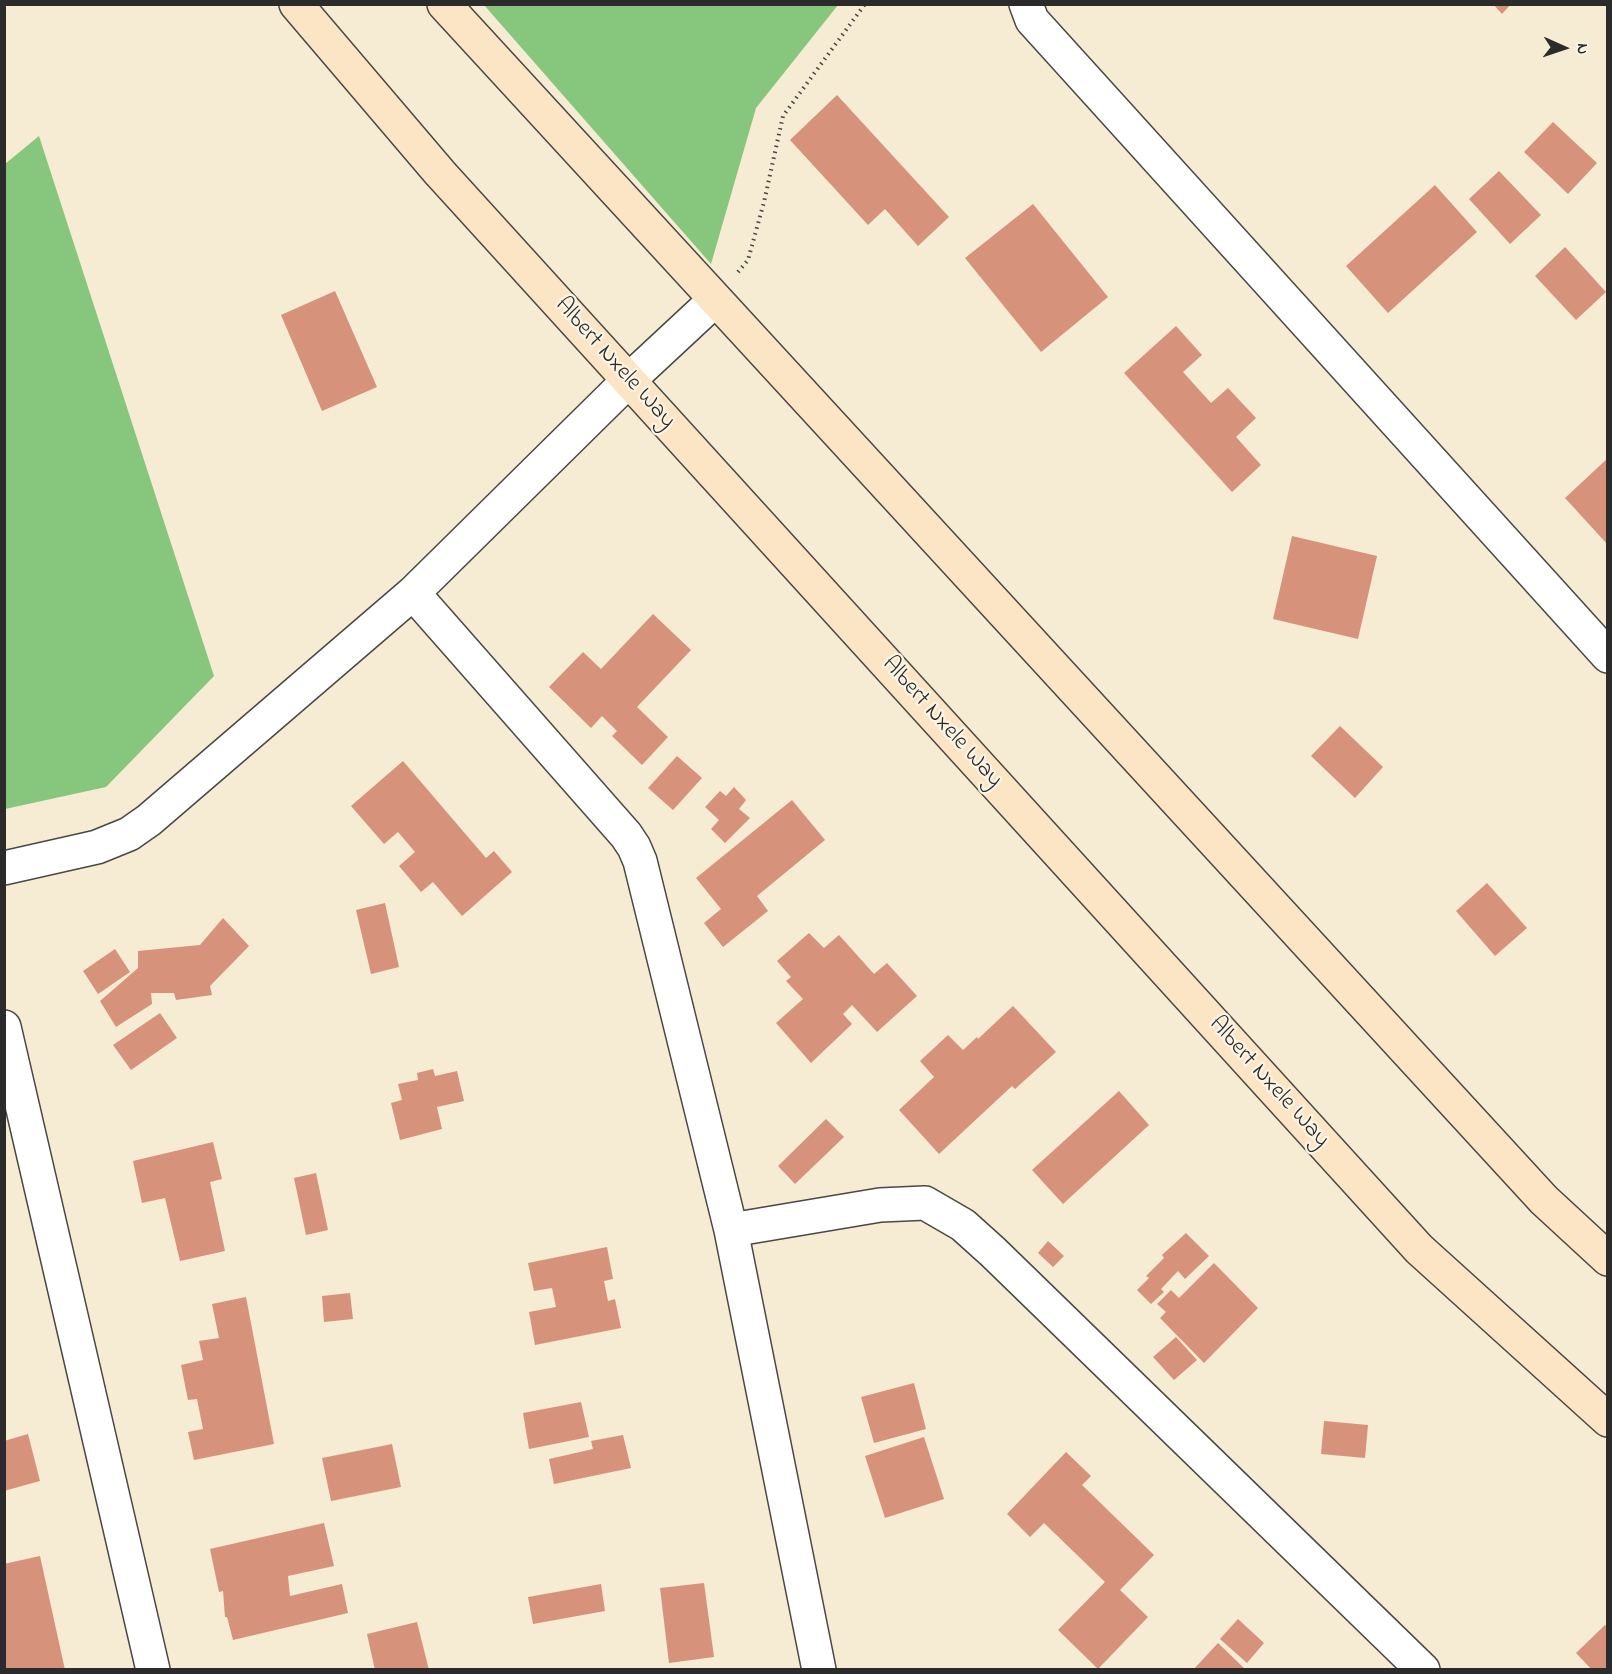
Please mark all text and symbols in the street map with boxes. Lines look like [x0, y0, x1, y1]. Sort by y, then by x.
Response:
north arrow [1534, 18, 1594, 78]
text: N [1570, 43, 1594, 55]
street label: Albert Nxele Way [547, 292, 681, 436]
street label: Albert Nxele Way [874, 651, 1008, 795]
street label: Albert Nxele Way [1201, 1011, 1335, 1155]

